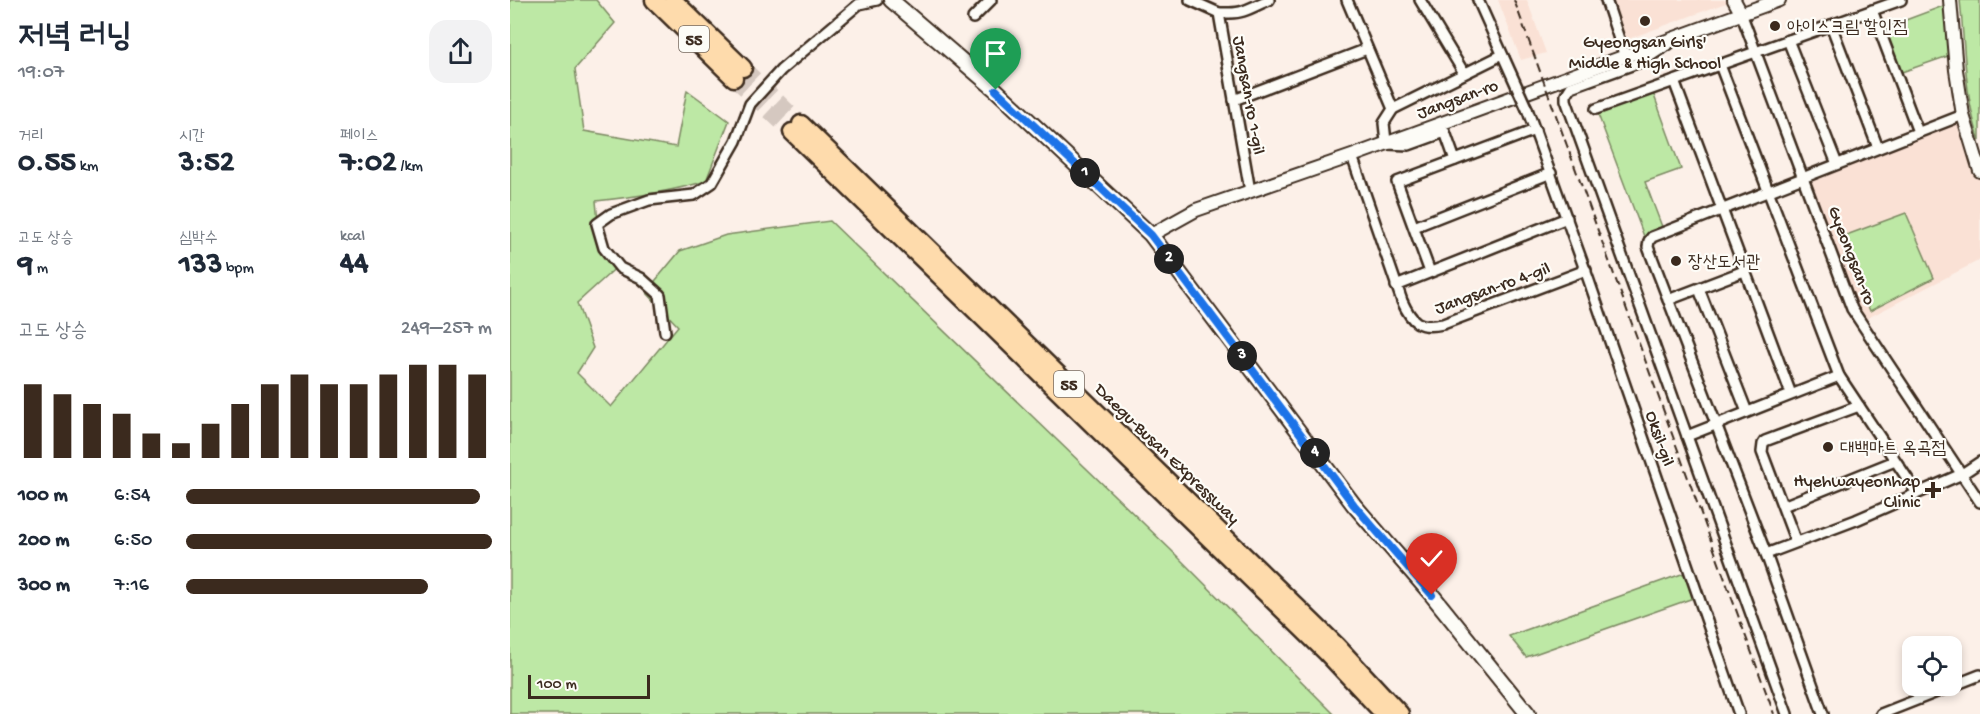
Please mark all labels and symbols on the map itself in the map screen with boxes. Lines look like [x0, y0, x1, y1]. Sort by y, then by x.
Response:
marker: Gyeongsan Girls' Middle & High School [1638, 14, 1652, 28]
place label: 아이스크림 할인점 [1787, 18, 1908, 39]
marker: 아이스크림 할인점 [1768, 19, 1782, 33]
road number: 55 [679, 26, 709, 52]
pin [970, 28, 1021, 90]
place label: Gyeongsan Girls' Middle & High School [1569, 33, 1721, 75]
street label: Jangsan-ro 1-gil [1227, 34, 1268, 156]
street label: Jangsan-ro [1414, 76, 1501, 125]
pin: 1 [1070, 158, 1100, 188]
street label: Gyeongsan-ro [1822, 203, 1879, 308]
pin: 2 [1154, 244, 1184, 274]
place label: 장산도서관 [1688, 253, 1760, 274]
marker: 장산도서관 [1669, 254, 1683, 268]
street label: Jangsan-ro 4-gil [1432, 259, 1554, 320]
pin: 3 [1227, 341, 1257, 371]
road number: 55 [1054, 371, 1084, 397]
street label: Daegu-Busan Expressway [1089, 379, 1243, 530]
street label: Oksil-gil [1639, 408, 1678, 469]
pin: 4 [1300, 438, 1330, 468]
place label: 대백마트 옥곡점 [1840, 439, 1946, 460]
marker: 대백마트 옥곡점 [1821, 440, 1835, 454]
place label: Hyehwayeonhap Clinic [1793, 472, 1921, 514]
marker: Hyehwayeonhap Clinic [1924, 481, 1942, 499]
pin [1406, 533, 1457, 595]
scale bar [528, 672, 650, 700]

